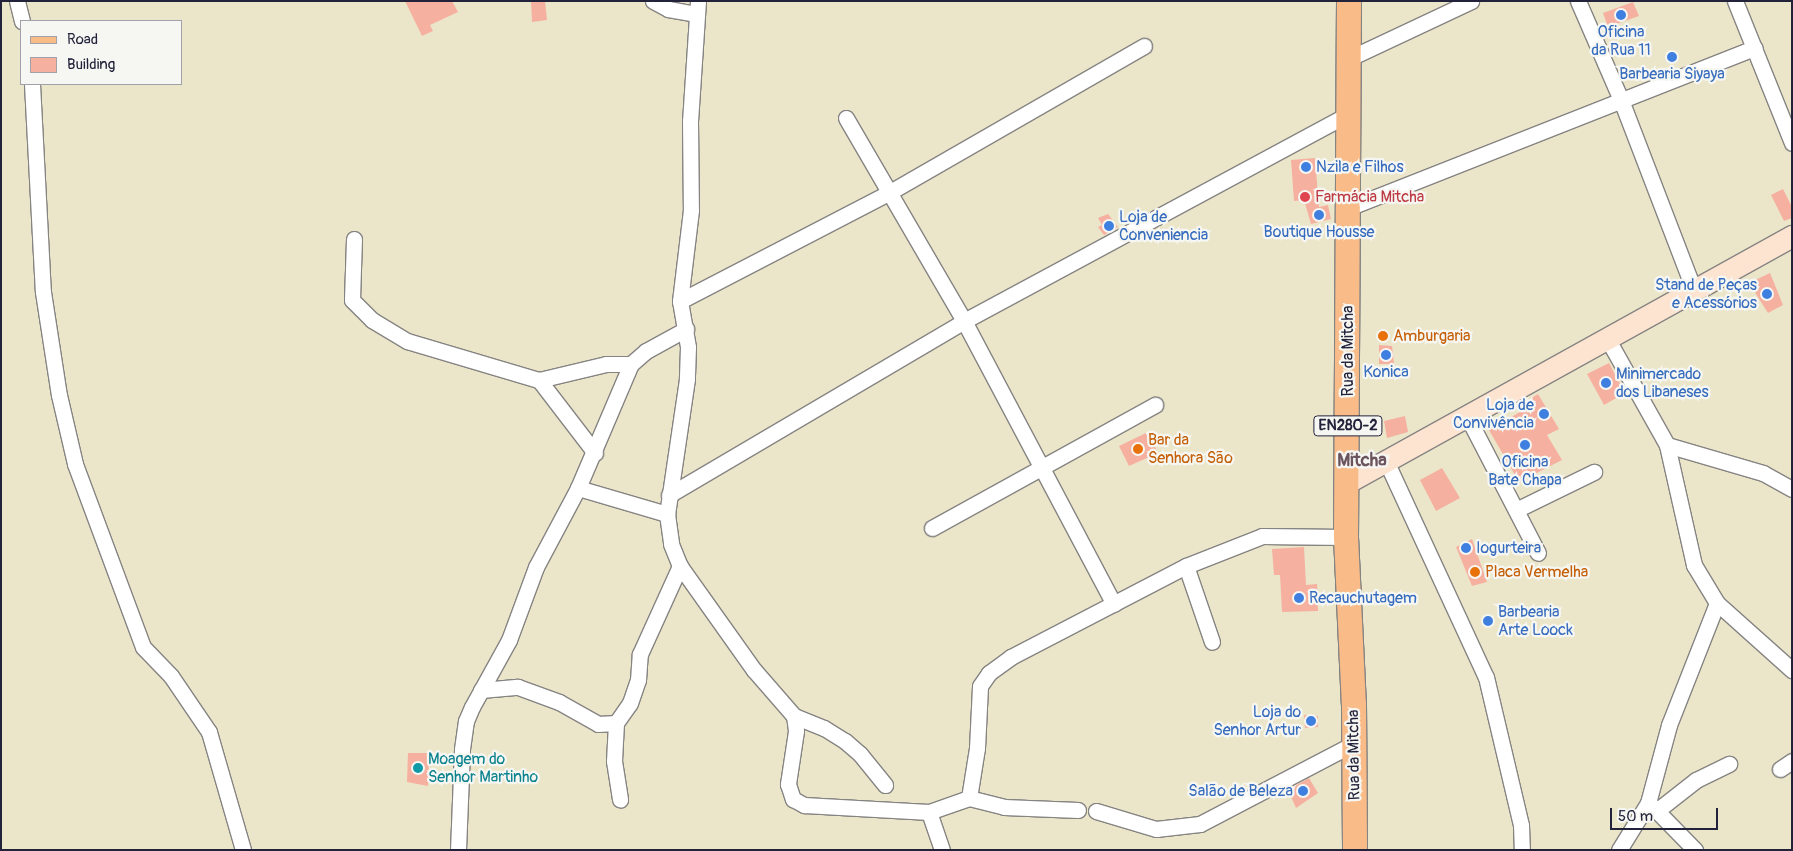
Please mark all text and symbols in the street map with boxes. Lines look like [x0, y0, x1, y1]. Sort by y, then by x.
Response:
marker: Oficina da Rua 11 [1615, 9, 1627, 21]
legend [20, 20, 182, 85]
place label: Oficina da Rua 11 [1591, 22, 1651, 60]
text: Road [67, 30, 98, 49]
marker: Barbearia Siyaya [1666, 51, 1678, 63]
text: Building [67, 55, 115, 74]
place label: Barbearia Siyaya [1619, 64, 1725, 84]
place label: Nzila e Filhos [1316, 157, 1404, 177]
marker: Nzila e Filhos [1300, 161, 1312, 173]
place label: Farmácia Mitcha [1315, 187, 1424, 207]
marker: Farmácia Mitcha [1299, 191, 1311, 203]
place label: Loja de Conveniencia [1119, 207, 1208, 245]
marker: Boutique Housse [1313, 209, 1325, 221]
marker: Loja de Conveniencia [1103, 220, 1115, 232]
place label: Boutique Housse [1264, 222, 1374, 242]
place label: Stand de Peças e Acessórios [1655, 275, 1757, 313]
marker: Stand de Peças e Acessórios [1761, 288, 1773, 300]
street label: Rua da Mitcha [1338, 306, 1358, 396]
place label: Amburgaria [1393, 326, 1470, 346]
marker: Amburgaria [1377, 330, 1389, 342]
marker: Konica [1380, 349, 1392, 361]
place label: Konica [1363, 362, 1409, 382]
place label: Minimercado dos Libaneses [1616, 364, 1709, 402]
marker: Minimercado dos Libaneses [1600, 377, 1612, 389]
place label: Loja de Convivência [1453, 395, 1534, 433]
marker: Loja de Convivência [1538, 408, 1550, 420]
road number: EN280-2 [1313, 414, 1383, 438]
place label: Bar da Senhora São [1148, 430, 1233, 468]
marker: Oficina Bate Chapa [1519, 439, 1531, 451]
marker: Bar da Senhora São [1132, 443, 1144, 455]
district label: Mitcha [1337, 450, 1387, 472]
place label: Oficina Bate Chapa [1488, 452, 1562, 490]
place label: Iogurteira [1476, 538, 1541, 558]
marker: Iogurteira [1460, 542, 1472, 554]
place label: Placa Vermelha [1485, 562, 1588, 582]
marker: Placa Vermelha [1469, 566, 1481, 578]
place label: Recauchutagem [1309, 588, 1417, 608]
marker: Recauchutagem [1293, 592, 1305, 604]
place label: Barbearia Arte Loock [1498, 602, 1573, 640]
marker: Barbearia Arte Loock [1482, 615, 1494, 627]
place label: Loja do Senhor Artur [1213, 702, 1301, 740]
street label: Rua da Mitcha [1344, 709, 1364, 801]
marker: Loja do Senhor Artur [1305, 715, 1317, 727]
place label: Moagem do Senhor Martinho [428, 749, 538, 787]
marker: Moagem do Senhor Martinho [412, 762, 424, 774]
place label: Salão de Beleza [1188, 781, 1293, 801]
marker: Salão de Beleza [1297, 785, 1309, 797]
scale bar [1613, 798, 1720, 830]
text: 50 m [1618, 807, 1653, 826]

